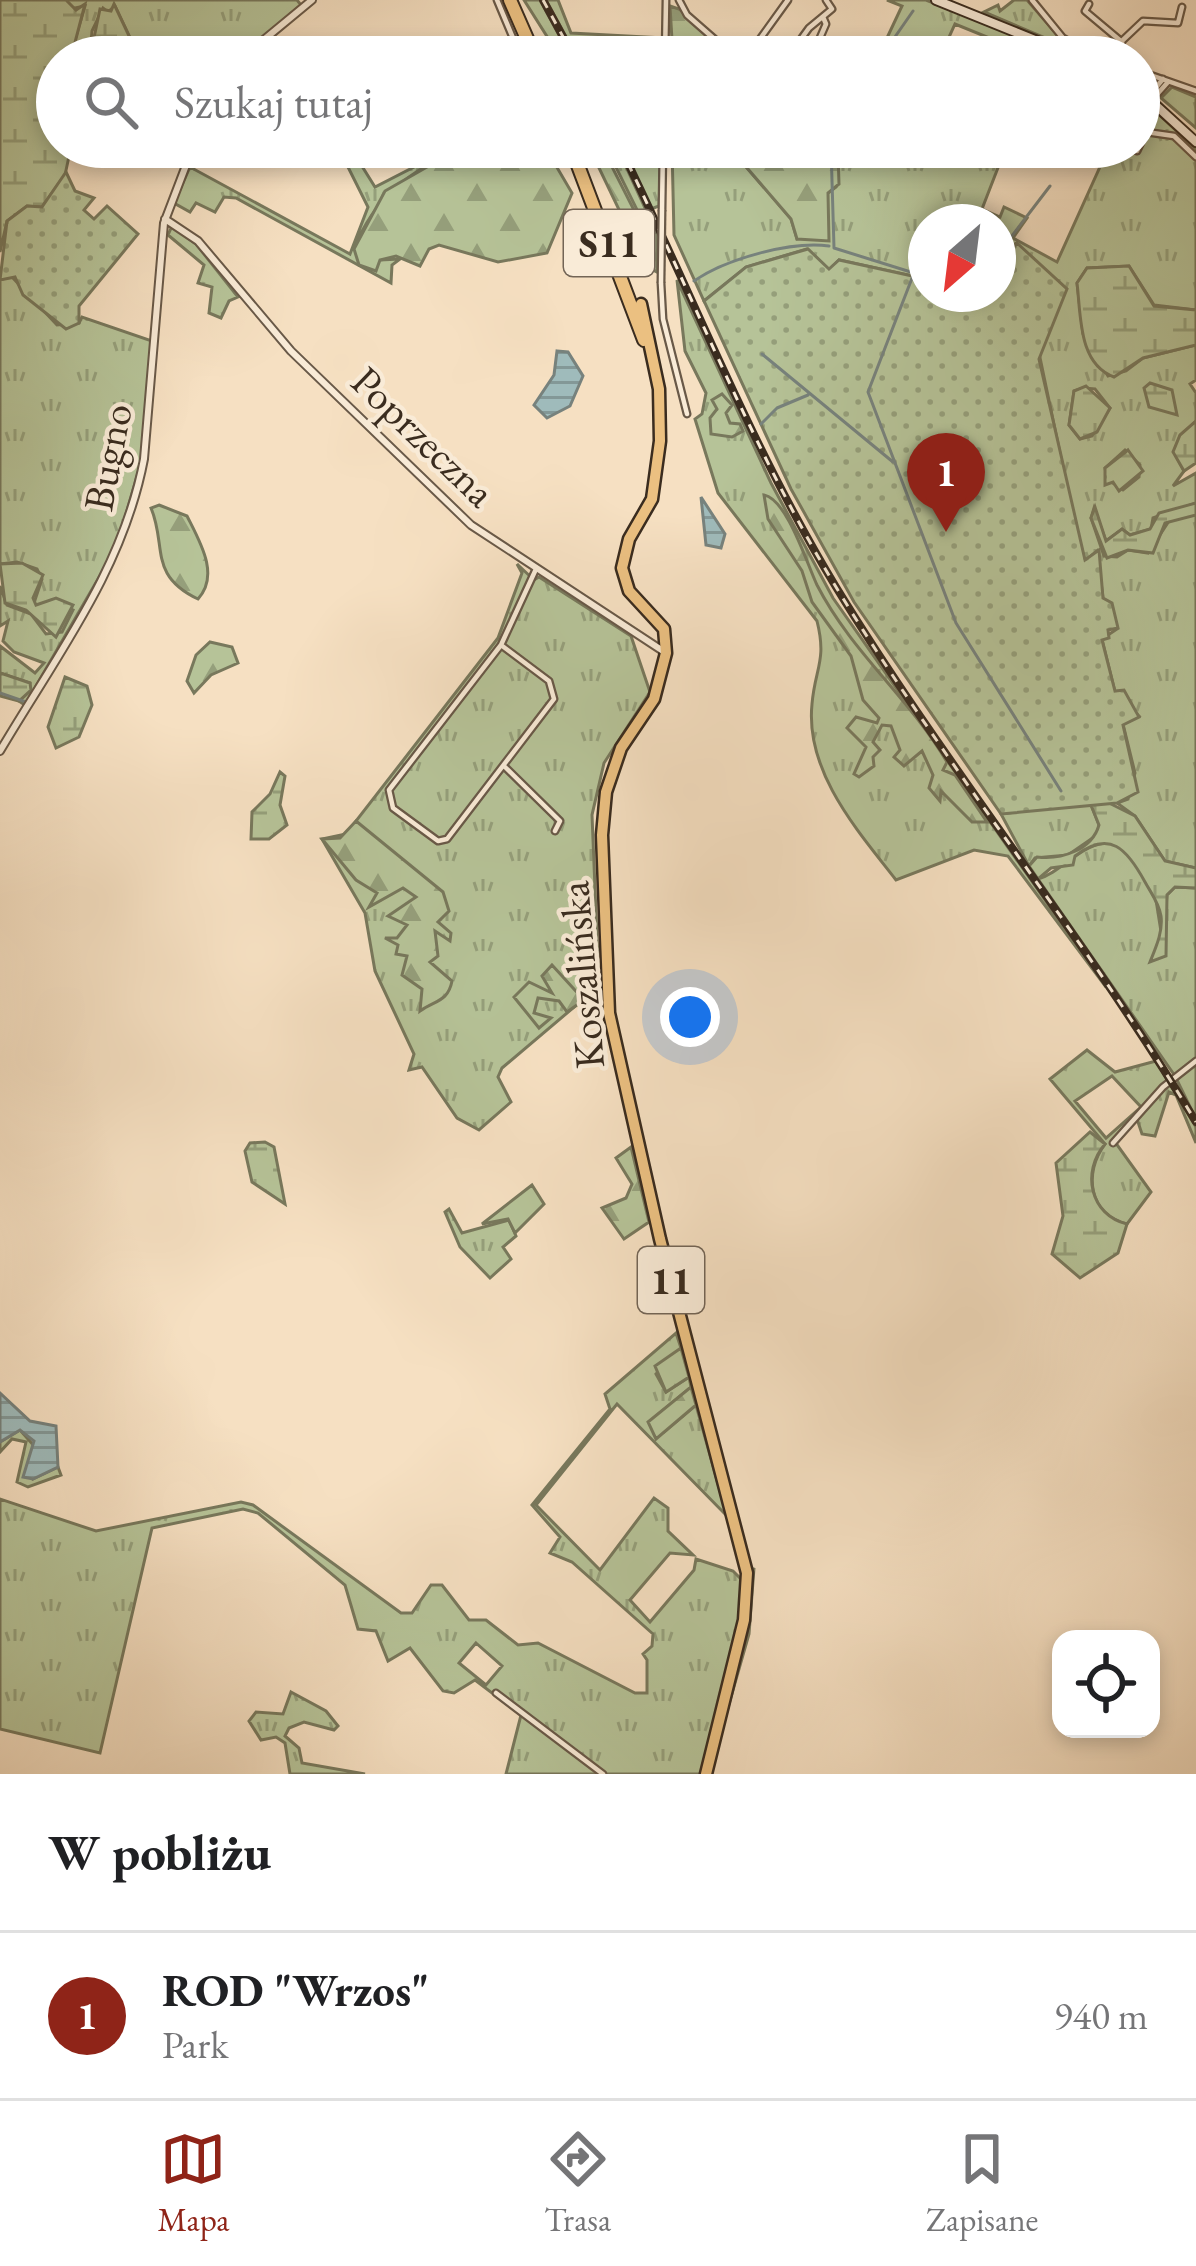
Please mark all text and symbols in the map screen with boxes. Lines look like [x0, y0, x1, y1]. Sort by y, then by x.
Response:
search box [36, 36, 1160, 168]
icon: search [78, 69, 144, 135]
text: Szukaj tutaj [174, 73, 373, 131]
north arrow [908, 204, 1016, 312]
road number: S11 [564, 210, 654, 276]
street label: Poprzeczna [340, 354, 508, 519]
street label: Bugno [70, 399, 145, 515]
pin: 1 [907, 433, 985, 532]
street label: Koszalińska [546, 879, 617, 1071]
your location [660, 987, 720, 1047]
road number: 11 [638, 1247, 704, 1313]
map controls [1052, 1630, 1160, 1738]
button: locate [1052, 1630, 1160, 1738]
text: W pobliżu [48, 1819, 271, 1885]
text: ROD "Wrzos" [162, 1961, 429, 2019]
text: 1 [77, 1990, 97, 2041]
text: 940 m [1054, 1990, 1148, 2041]
text: Park [162, 2019, 228, 2070]
tab: Mapa [157, 2126, 229, 2241]
tab: Trasa [544, 2126, 611, 2241]
tab: Zapisane [926, 2126, 1038, 2241]

